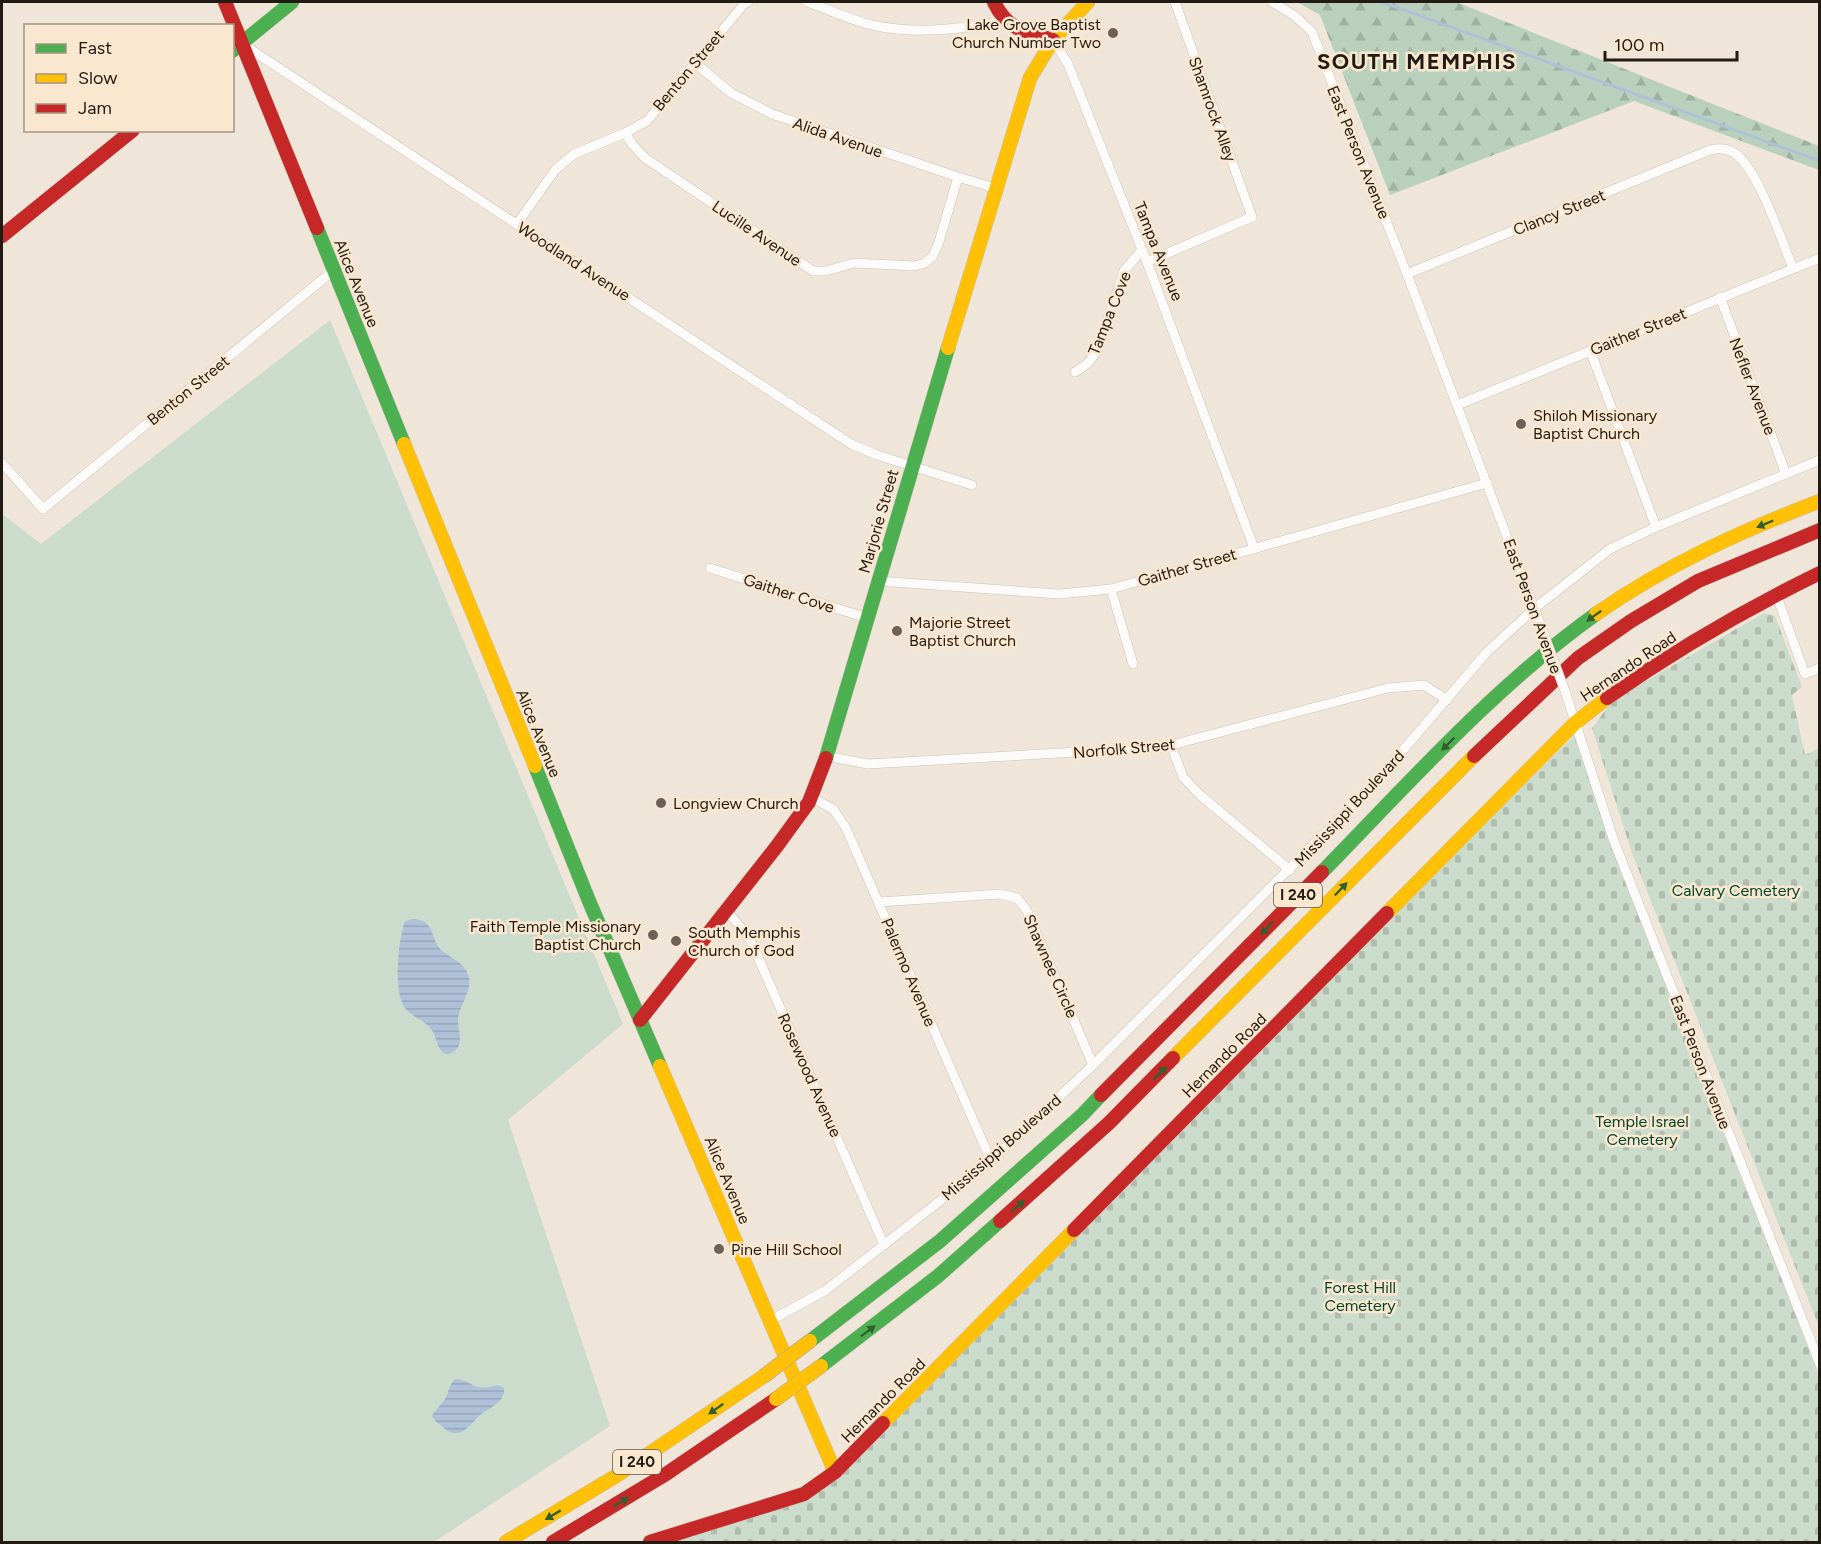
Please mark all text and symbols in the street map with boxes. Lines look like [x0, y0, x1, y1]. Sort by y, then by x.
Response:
place label: Lake Grove Baptist Church Number Two [952, 15, 1101, 52]
legend [24, 24, 234, 132]
scale bar [1605, 24, 1737, 62]
street label: Benton Street [649, 26, 728, 115]
marker: Lake Grove Baptist Church Number Two [1106, 26, 1120, 40]
text: 100 m [1614, 34, 1664, 56]
text: Fast [78, 37, 112, 59]
district label: SOUTH MEMPHIS [1317, 48, 1517, 75]
street label: Shamrock Alley [1185, 54, 1241, 165]
text: Slow [78, 67, 117, 89]
street label: East Person Avenue [1323, 83, 1394, 222]
text: Jam [78, 97, 112, 119]
street label: Alida Avenue [790, 113, 885, 162]
street label: Clancy Street [1510, 185, 1608, 240]
street label: Lucille Avenue [709, 197, 805, 270]
street label: Tampa Avenue [1130, 199, 1187, 304]
street label: Woodland Avenue [514, 218, 634, 305]
street label: Alice Avenue [330, 236, 383, 330]
street label: Tampa Cove [1084, 268, 1135, 358]
street label: Gaither Street [1587, 304, 1689, 359]
street label: Nefler Avenue [1725, 335, 1780, 438]
street label: Benton Street [143, 351, 233, 429]
place label: Shiloh Missionary Baptist Church [1533, 406, 1658, 443]
marker: Shiloh Missionary Baptist Church [1514, 417, 1528, 431]
street label: Marjorie Street [855, 467, 902, 575]
one-way arrow [1756, 519, 1774, 529]
street label: East Person Avenue [1499, 536, 1566, 676]
street label: Gaither Street [1136, 544, 1239, 591]
street label: Gaither Cove [741, 570, 837, 617]
one-way arrow [1587, 609, 1602, 621]
place label: Majorie Street Baptist Church [909, 613, 1016, 650]
marker: Majorie Street Baptist Church [890, 624, 904, 638]
street label: Hernando Road [1577, 627, 1680, 706]
street label: Alice Avenue [512, 686, 565, 780]
street label: Norfolk Street [1072, 735, 1176, 762]
one-way arrow [1440, 737, 1455, 751]
street label: Mississippi Boulevard [1291, 746, 1408, 870]
place label: Longview Church [673, 794, 798, 813]
marker: Longview Church [654, 796, 668, 810]
park label: Calvary Cemetery [1672, 881, 1801, 900]
one-way arrow [1334, 882, 1348, 897]
road number: I 240 [1274, 883, 1322, 907]
street label: Shawnee Circle [1019, 912, 1082, 1021]
street label: Palermo Avenue [877, 915, 940, 1029]
place label: Faith Temple Missionary Baptist Church [470, 917, 642, 954]
one-way arrow [1260, 920, 1274, 934]
place label: South Memphis Church of God [688, 923, 800, 960]
marker: Faith Temple Missionary Baptist Church [646, 928, 660, 942]
marker: South Memphis Church of God [669, 934, 683, 948]
street label: East Person Avenue [1666, 992, 1735, 1132]
street label: Hernando Road [1178, 1009, 1271, 1102]
street label: Rosewood Avenue [774, 1010, 846, 1140]
one-way arrow [1153, 1067, 1167, 1081]
street label: Mississippi Boulevard [938, 1090, 1065, 1204]
park label: Temple Israel Cemetery [1595, 1112, 1689, 1149]
street label: Alice Avenue [701, 1133, 755, 1227]
one-way arrow [1010, 1199, 1025, 1213]
place label: Pine Hill School [731, 1240, 842, 1259]
marker: Pine Hill School [712, 1242, 726, 1256]
park label: Forest Hill Cemetery [1324, 1278, 1396, 1315]
one-way arrow [860, 1325, 875, 1337]
street label: Hernando Road [837, 1354, 930, 1447]
one-way arrow [708, 1403, 724, 1414]
road number: I 240 [613, 1450, 661, 1474]
one-way arrow [613, 1497, 629, 1508]
one-way arrow [545, 1510, 561, 1521]

